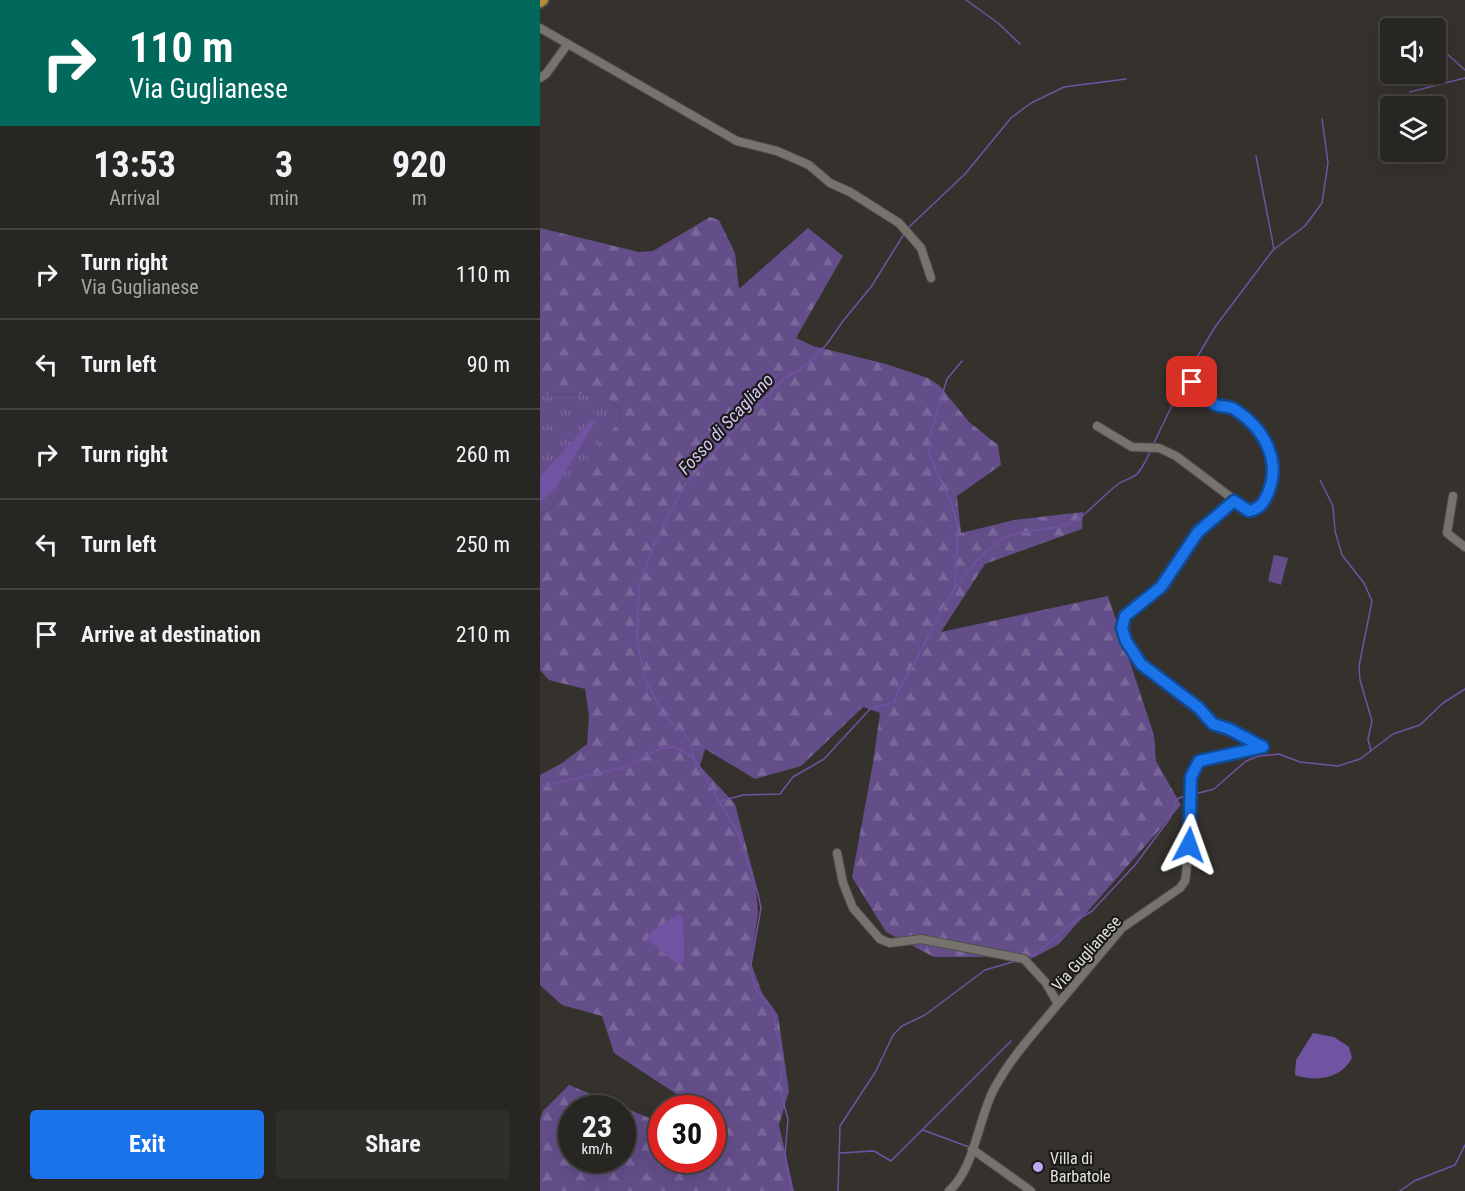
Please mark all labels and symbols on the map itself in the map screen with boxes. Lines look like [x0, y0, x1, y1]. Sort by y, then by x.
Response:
pin [1166, 356, 1217, 407]
water label: Fosso di Scagliano [674, 369, 778, 478]
position arrow [1157, 813, 1221, 877]
street label: Via Guglianese [1048, 912, 1125, 995]
speed limit sign: 30 [648, 1095, 726, 1173]
place label: Villa di Barbatole [1050, 1149, 1111, 1186]
marker: Villa di Barbatole [1031, 1160, 1045, 1174]

